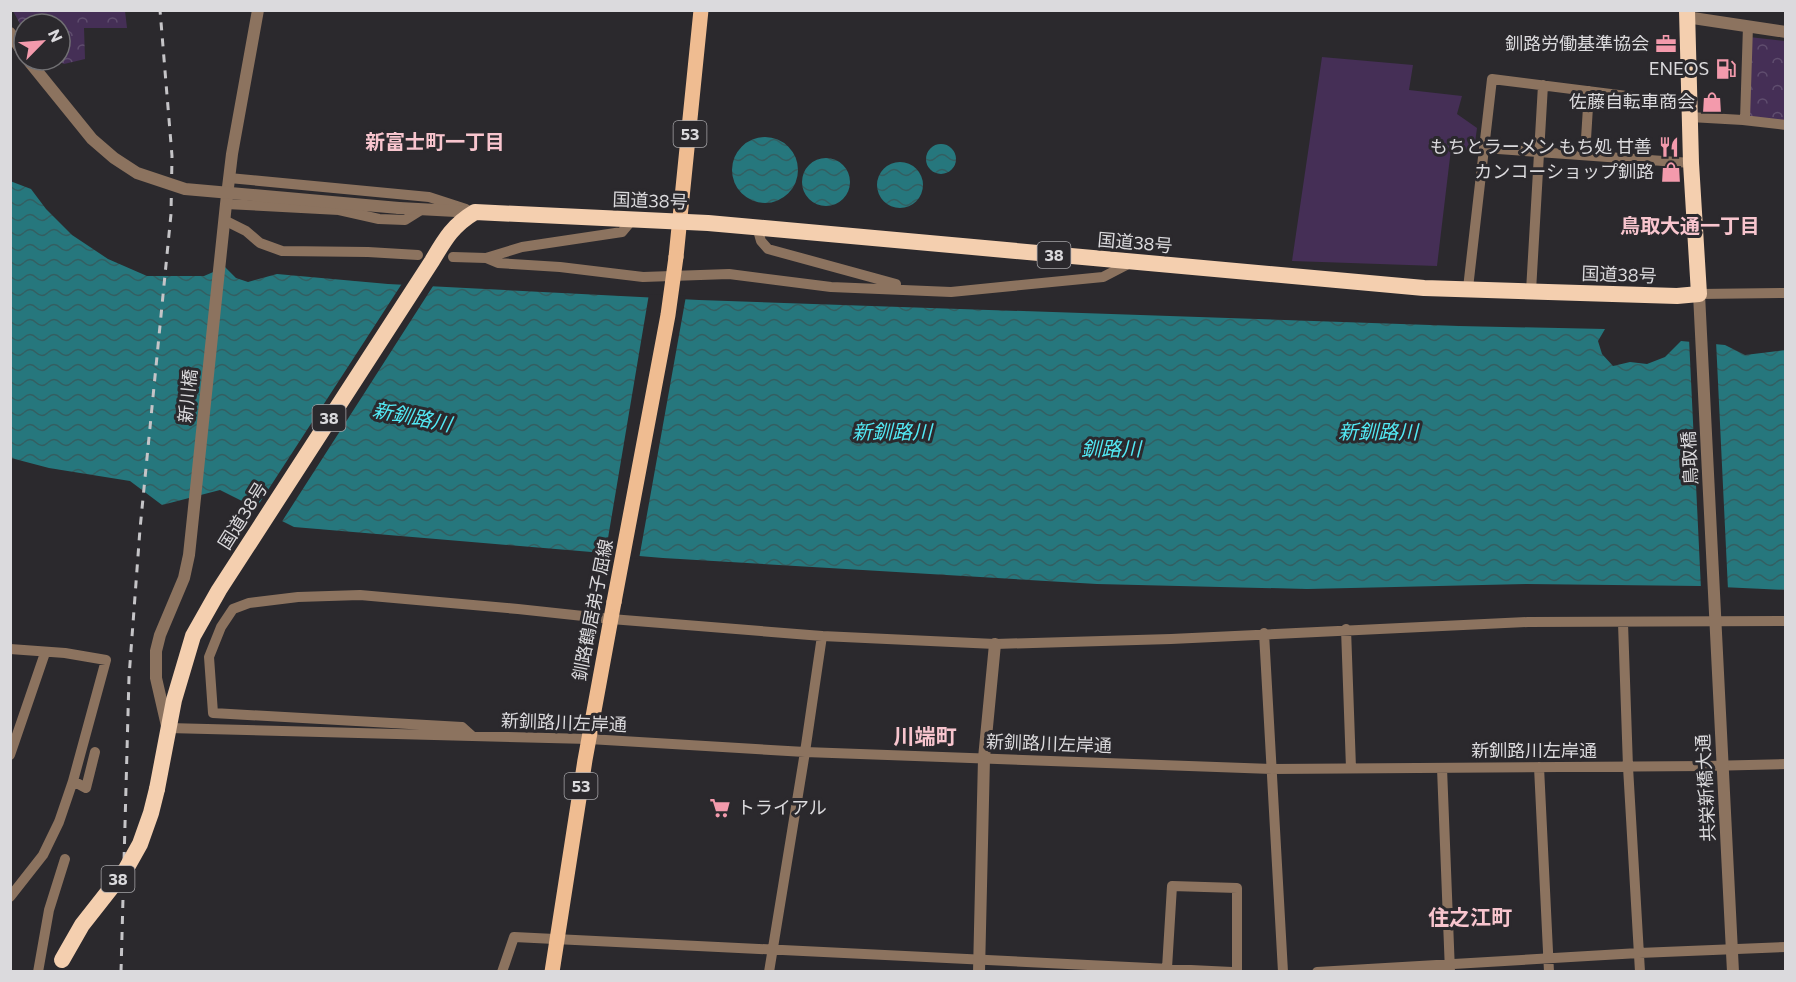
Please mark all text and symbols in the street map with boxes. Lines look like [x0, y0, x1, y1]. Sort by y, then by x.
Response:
north arrow [12, 12, 72, 72]
text: N [45, 26, 67, 45]
place label: 釧路労働基準協会 [1505, 32, 1649, 54]
office icon: 釧路労働基準協会 [1654, 32, 1678, 56]
place label: ENEOS [1649, 57, 1709, 79]
fuel station icon: ENEOS [1714, 57, 1738, 81]
place label: 佐藤自転車商会 [1569, 90, 1695, 112]
shop icon: 佐藤自転車商会 [1700, 90, 1724, 114]
road number: 53 [674, 121, 706, 147]
district label: 新富士町一丁目 [365, 129, 505, 153]
place label: もちとラーメン もち処 甘善 [1430, 135, 1652, 157]
restaurant icon: もちとラーメン もち処 甘善 [1657, 135, 1681, 159]
place label: カンコーショップ釧路 [1474, 160, 1654, 182]
shop icon: カンコーショップ釧路 [1659, 160, 1683, 184]
street label: 国道38号 [612, 188, 688, 212]
district label: 鳥取大通一丁目 [1620, 213, 1760, 237]
street label: 国道38号 [1097, 228, 1174, 256]
road number: 38 [1038, 242, 1070, 268]
street label: 国道38号 [1581, 262, 1657, 286]
street label: 新川橋 [173, 368, 201, 424]
water label: 新釧路川 [371, 397, 456, 436]
road number: 38 [312, 405, 346, 431]
water label: 新釧路川 [852, 419, 934, 443]
water label: 新釧路川 [1338, 419, 1420, 443]
street label: 鳥取橋 [1677, 431, 1701, 486]
water label: 釧路川 [1081, 436, 1143, 460]
street label: 国道38号 [213, 478, 271, 553]
street label: 釧路鶴居弟子屈線 [567, 537, 617, 683]
street label: 新釧路川左岸通 [501, 709, 627, 735]
district label: 川端町 [894, 723, 957, 748]
street label: 新釧路川左岸通 [986, 730, 1112, 756]
street label: 共栄新橋大通 [1691, 734, 1719, 843]
street label: 新釧路川左岸通 [1471, 739, 1597, 761]
road number: 53 [564, 773, 598, 799]
supermarket icon: トライアル [708, 796, 732, 820]
place label: トライアル [737, 796, 827, 818]
road number: 38 [102, 866, 134, 892]
district label: 住之江町 [1428, 904, 1512, 929]

